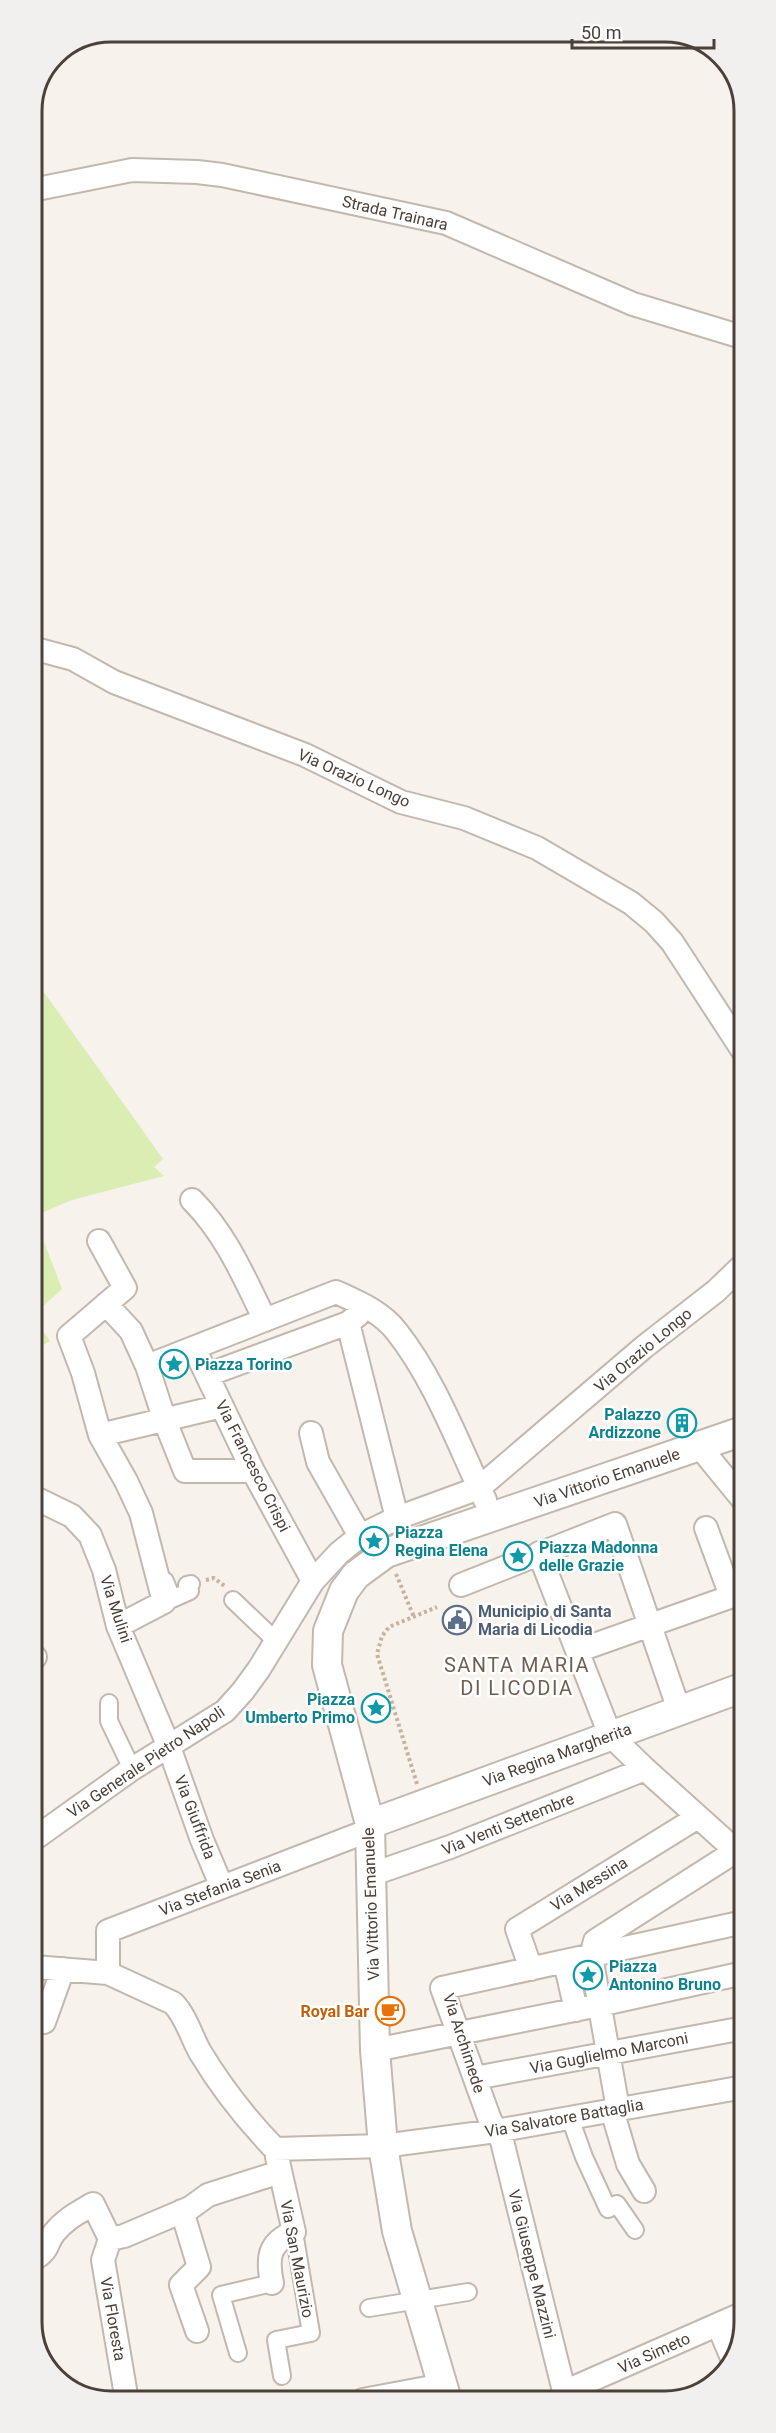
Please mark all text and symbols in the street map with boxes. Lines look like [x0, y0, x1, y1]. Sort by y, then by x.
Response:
scale bar [572, 12, 714, 50]
text: 50 m [581, 22, 621, 43]
street label: Strada Trainara [340, 192, 450, 234]
street label: Via Orazio Longo [295, 745, 413, 811]
street label: Via Orazio Longo [590, 1304, 696, 1396]
place icon: Piazza Torino [158, 1348, 190, 1380]
place label: Piazza Torino [195, 1355, 292, 1374]
street label: Via Francesco Crispi [212, 1397, 294, 1535]
place label: Palazzo Ardizzone [589, 1405, 661, 1442]
building icon: Palazzo Ardizzone [666, 1407, 698, 1439]
street label: Via Vittorio Emanuele [532, 1444, 682, 1512]
place label: Piazza Regina Elena [395, 1523, 489, 1560]
place icon: Piazza Regina Elena [358, 1525, 390, 1557]
place label: Piazza Madonna delle Grazie [539, 1538, 658, 1575]
place icon: Piazza Madonna delle Grazie [502, 1540, 534, 1572]
street label: Via Mulini [96, 1573, 136, 1645]
place label: Municipio di Santa Maria di Licodia [478, 1602, 612, 1639]
public building icon: Municipio di Santa Maria di Licodia [441, 1604, 473, 1636]
district label: SANTA MARIA DI LICODIA [444, 1653, 590, 1700]
place label: Piazza Umberto Primo [245, 1690, 355, 1727]
place icon: Piazza Umberto Primo [360, 1692, 392, 1724]
street label: Via Generale Pietro Napoli [64, 1702, 228, 1822]
street label: Via Regina Margherita [480, 1719, 634, 1791]
street label: Via Giuffrida [170, 1772, 220, 1862]
street label: Via Venti Settembre [439, 1789, 577, 1859]
street label: Via Vittorio Emanuele [359, 1827, 383, 1981]
street label: Via Messina [547, 1853, 631, 1915]
street label: Via Stefania Senia [156, 1856, 284, 1920]
place label: Piazza Antonino Bruno [609, 1957, 721, 1994]
place icon: Piazza Antonino Bruno [572, 1959, 604, 1991]
street label: Via Archimede [439, 1991, 489, 2095]
cafe icon: Royal Bar [374, 1995, 406, 2027]
place label: Royal Bar [300, 2002, 369, 2021]
street label: Via Guglielmo Marconi [528, 2028, 690, 2078]
street label: Via Salvatore Battaglia [483, 2095, 645, 2141]
street label: Via Giuseppe Mazzini [504, 2188, 560, 2340]
street label: Via San Maurizio [276, 2199, 318, 2319]
street label: Via Floresta [96, 2276, 130, 2362]
street label: Via Simeto [615, 2329, 693, 2377]

